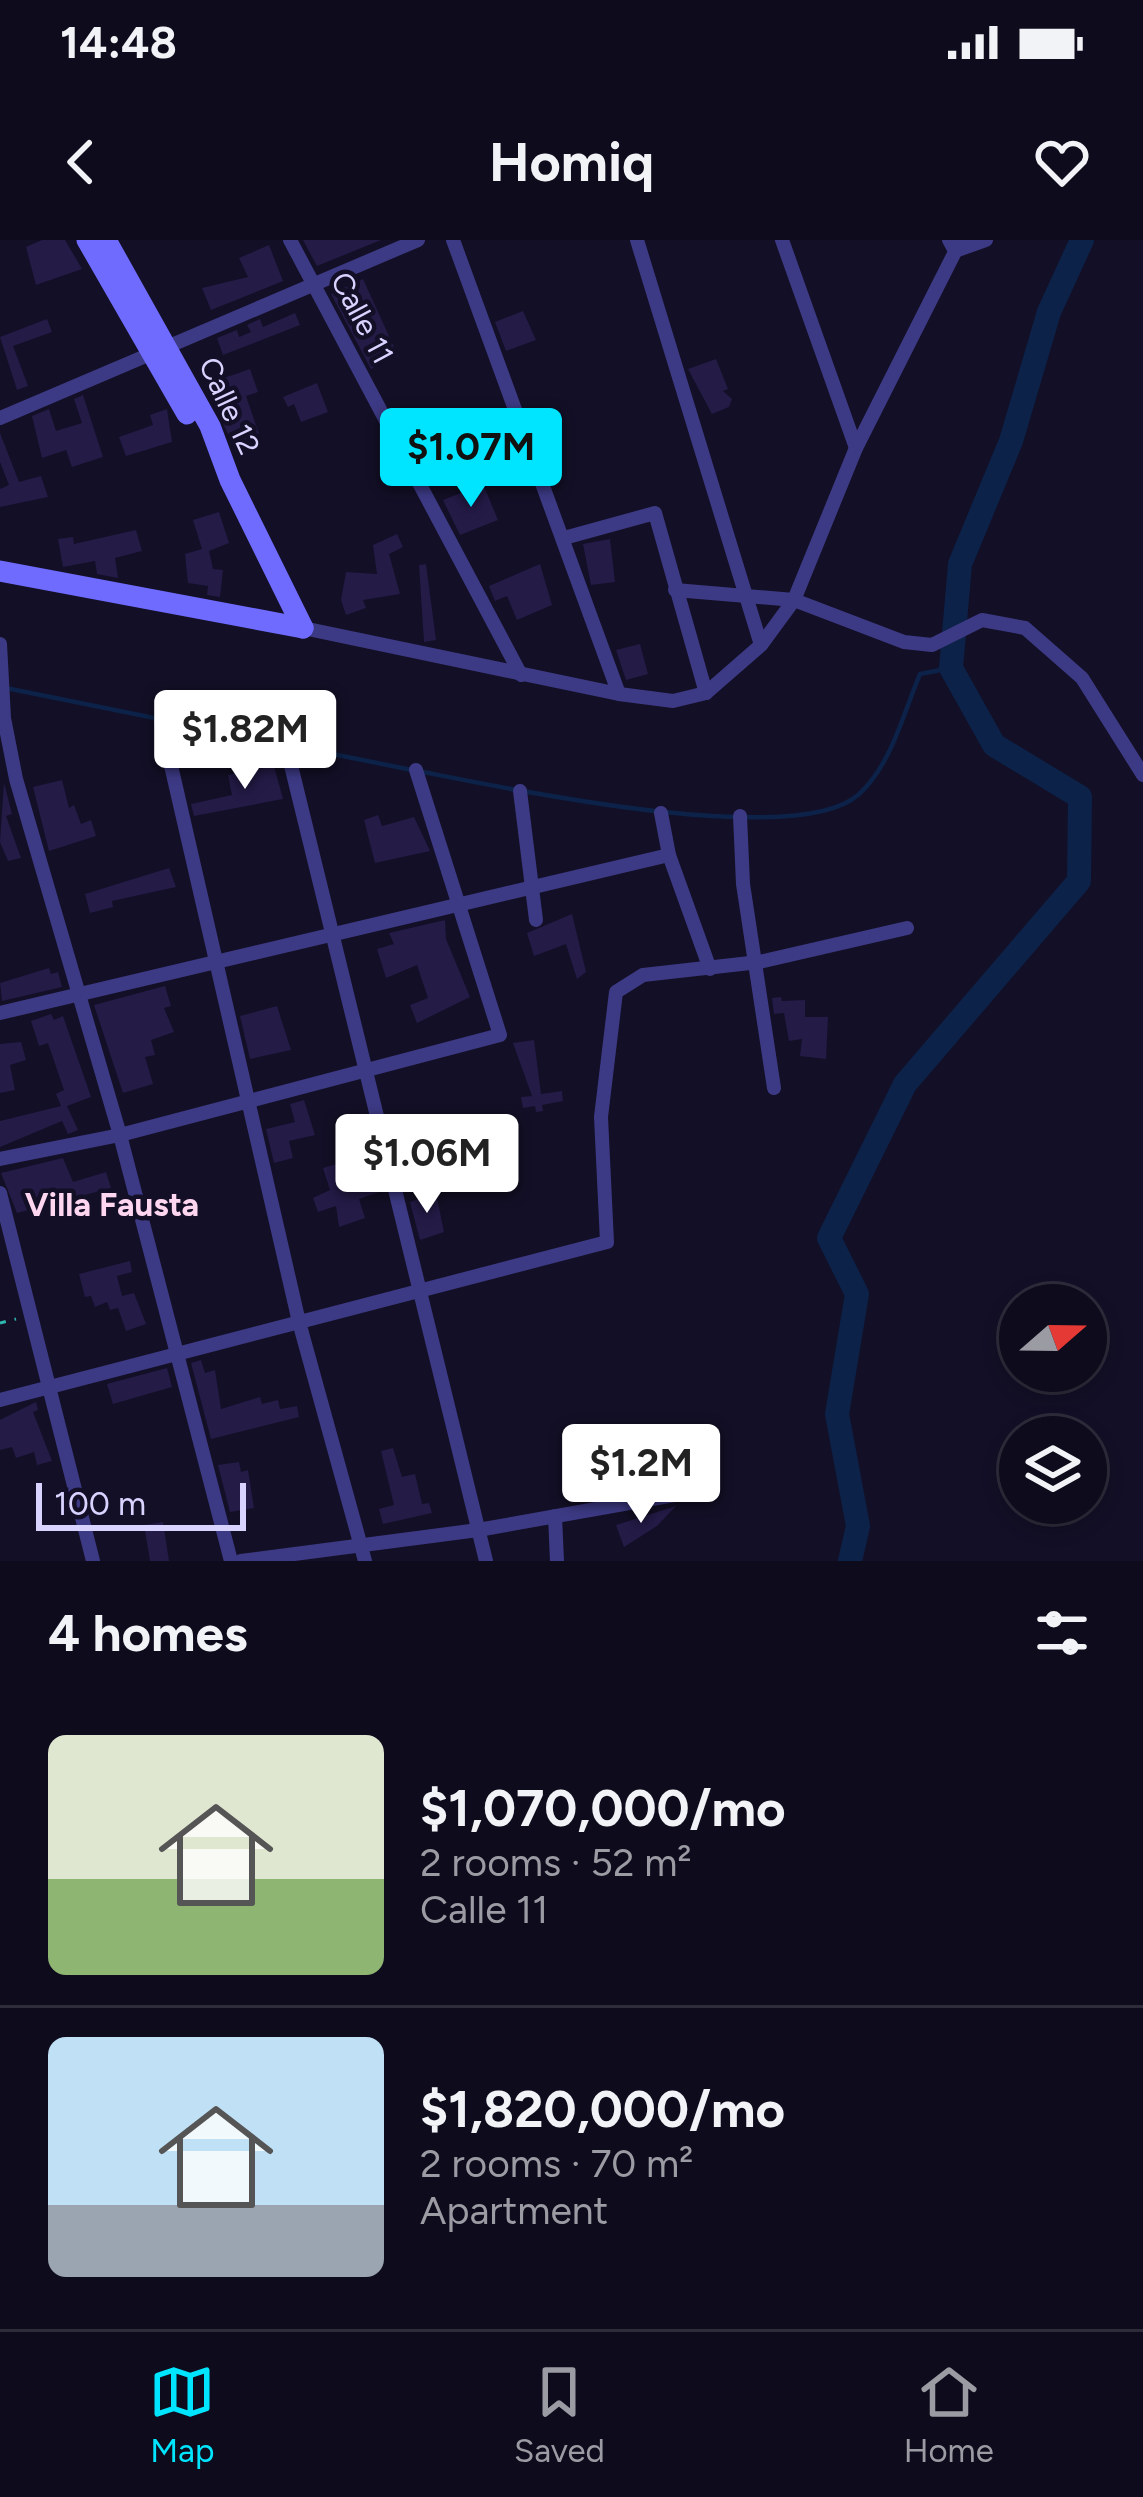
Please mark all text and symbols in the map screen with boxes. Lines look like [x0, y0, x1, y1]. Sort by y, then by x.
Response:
text: 14:48 [60, 15, 177, 69]
icon: back [48, 129, 114, 195]
icon: heart [1029, 129, 1095, 195]
text: Homiq [489, 130, 654, 195]
street label: Calle 11 [323, 266, 402, 370]
street label: Calle 12 [191, 351, 268, 460]
pin: $1.07M [373, 408, 569, 510]
text: $1.07M [407, 423, 535, 470]
pin: $1.82M [147, 690, 343, 792]
text: $1.82M [181, 705, 309, 752]
pin: $1.06M [329, 1114, 525, 1216]
text: $1.06M [362, 1129, 492, 1176]
district label: Villa Fausta [25, 1185, 199, 1224]
north arrow [999, 1284, 1107, 1392]
map controls [999, 1284, 1107, 1524]
button: layers [999, 1416, 1107, 1524]
pin: $1.2M [557, 1424, 725, 1526]
text: $1.2M [589, 1439, 693, 1486]
scale bar [36, 1477, 246, 1530]
text: 100 m [54, 1484, 146, 1523]
icon: filters [1029, 1600, 1095, 1666]
text: 4 homes [48, 1603, 248, 1664]
text: $1,070,000/mo [420, 1778, 786, 1839]
icon: home [144, 1783, 288, 1927]
text: 2 rooms · 52 m² [420, 1839, 692, 1886]
text: Calle 11 [420, 1886, 548, 1933]
text: $1,820,000/mo [420, 2079, 785, 2140]
icon: home [144, 2085, 288, 2229]
text: 2 rooms · 70 m² [420, 2140, 693, 2187]
text: Apartment [420, 2187, 608, 2234]
tab: Map [149, 2359, 215, 2470]
tab: Saved [514, 2359, 605, 2470]
tab: Home [904, 2359, 994, 2470]

